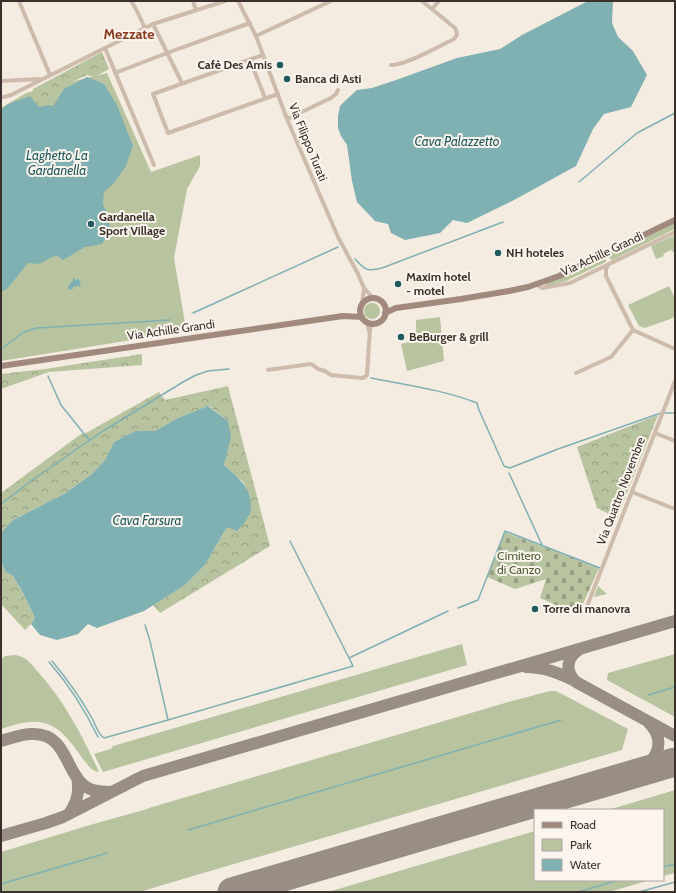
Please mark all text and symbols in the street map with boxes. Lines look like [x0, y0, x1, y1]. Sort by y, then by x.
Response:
district label: Mezzate [104, 25, 154, 43]
place label: Cafè Des Amis [197, 57, 272, 72]
marker: Cafè Des Amis [275, 60, 285, 70]
place label: Banca di Asti [295, 71, 361, 86]
marker: Banca di Asti [282, 74, 292, 84]
street label: Via Filippo Turati [286, 100, 331, 183]
water label: Cava Palazzetto [414, 133, 500, 149]
water label: Laghetto La Gardanella [26, 147, 88, 178]
place label: Gardanella Sport Village [99, 209, 165, 238]
marker: Gardanella Sport Village [86, 219, 96, 229]
street label: Via Achille Grandi [559, 228, 645, 279]
place label: NH hoteles [506, 245, 564, 260]
marker: NH hoteles [493, 248, 503, 258]
place label: Maxim hotel - motel [406, 269, 471, 298]
marker: Maxim hotel - motel [393, 279, 403, 289]
street label: Via Achille Grandi [126, 316, 216, 343]
place label: BeBurger & grill [409, 329, 489, 344]
marker: BeBurger & grill [396, 332, 406, 342]
street label: Via Quattro Novembre [593, 435, 648, 547]
water label: Cava Farsura [113, 512, 181, 528]
park label: Cimitero di Canzo [497, 548, 541, 577]
place label: Torre di manovra [543, 601, 630, 616]
marker: Torre di manovra [530, 604, 540, 614]
legend [534, 809, 664, 881]
text: Road [570, 817, 596, 832]
text: Park [570, 837, 592, 852]
text: Water [570, 857, 601, 872]

